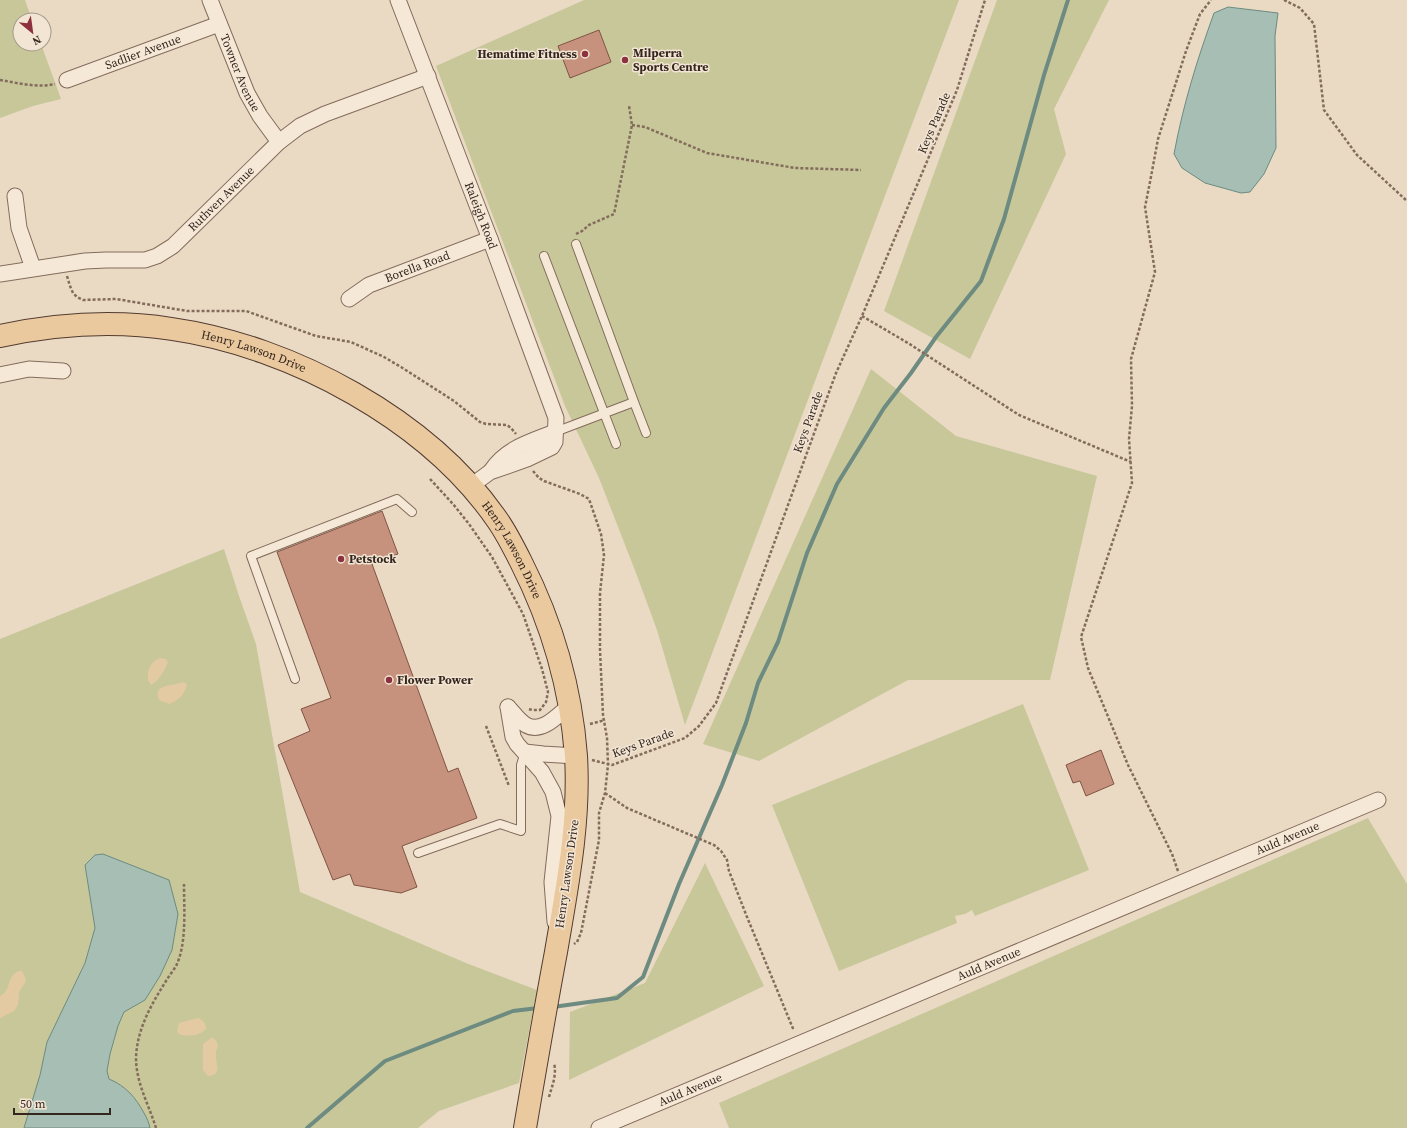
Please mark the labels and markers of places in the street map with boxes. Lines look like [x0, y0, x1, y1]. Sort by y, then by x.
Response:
place label: Milperra Sports Centre [633, 45, 709, 75]
place label: Hematime Fitness [478, 46, 578, 62]
marker: Hematime Fitness [580, 49, 590, 59]
marker: Milperra Sports Centre [620, 55, 630, 65]
place label: Petstock [349, 551, 397, 567]
marker: Petstock [336, 554, 346, 564]
place label: Flower Power [397, 672, 473, 688]
marker: Flower Power [384, 675, 394, 685]

